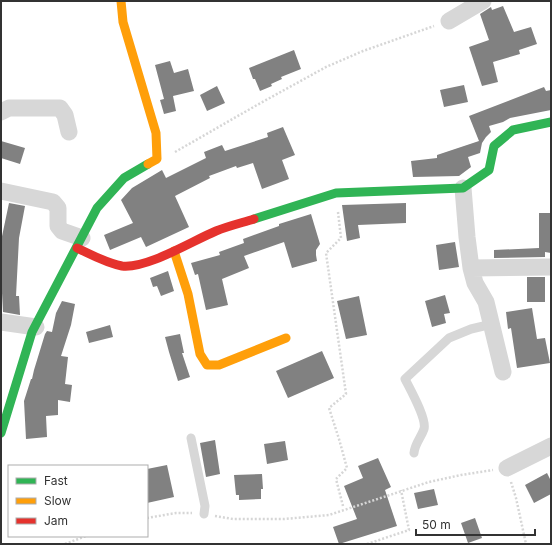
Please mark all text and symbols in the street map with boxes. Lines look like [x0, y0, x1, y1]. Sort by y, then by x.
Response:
legend [8, 465, 148, 537]
text: Fast [44, 473, 68, 488]
text: Slow [44, 493, 72, 508]
scale bar [416, 511, 535, 537]
text: Jam [44, 513, 68, 528]
text: 50 m [422, 517, 451, 532]

